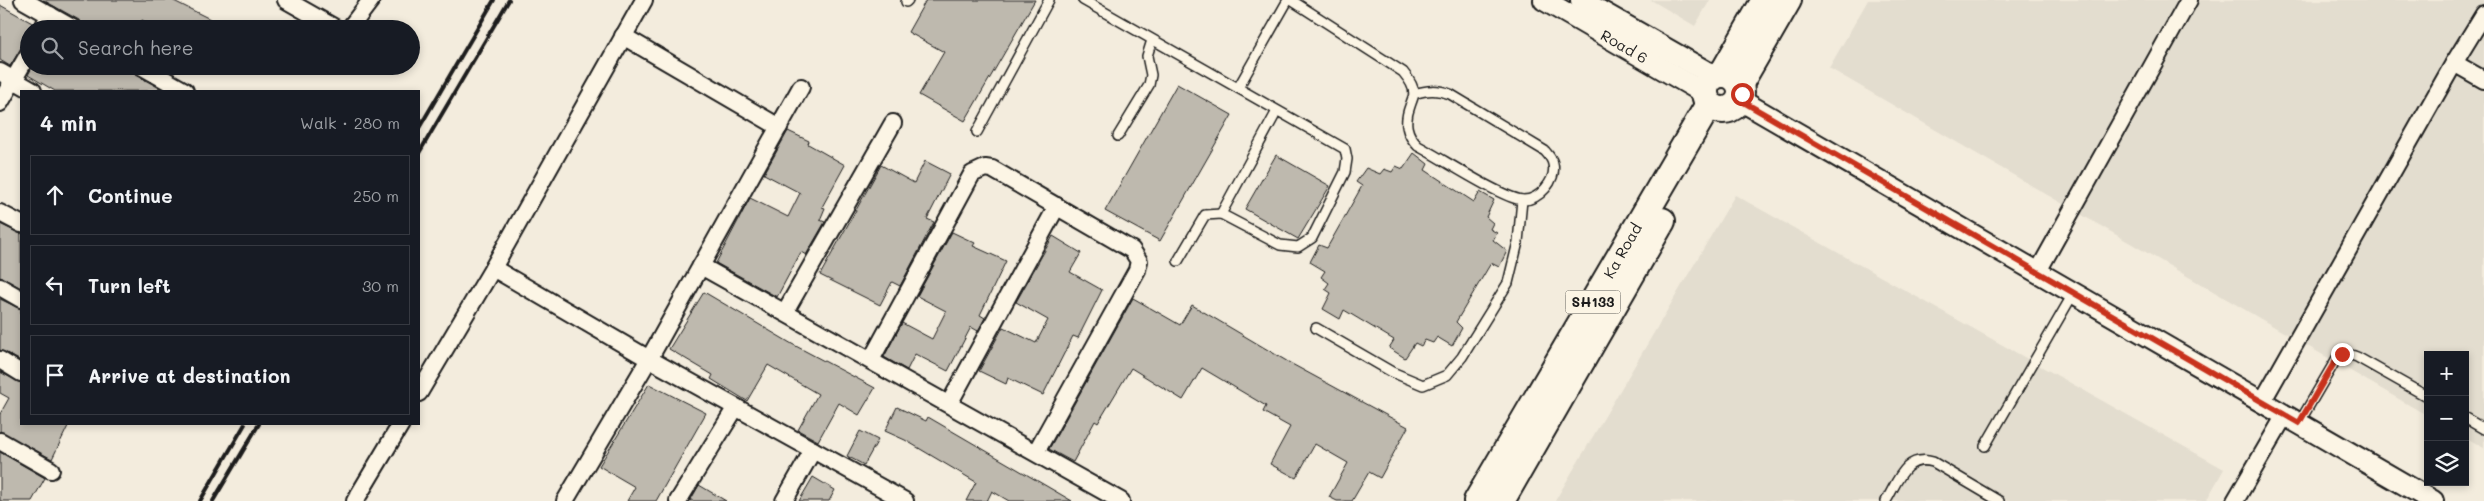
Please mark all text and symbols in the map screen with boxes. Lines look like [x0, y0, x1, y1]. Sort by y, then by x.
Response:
search box [20, 20, 420, 75]
street label: Road 6 [1597, 25, 1652, 68]
icon: search [38, 34, 66, 62]
text: Search here [78, 35, 194, 60]
route start [1731, 83, 1754, 106]
text: 4 min [40, 109, 97, 136]
text: Walk · 280 m [300, 112, 400, 133]
icon: ahead [41, 181, 69, 209]
text: Continue [88, 183, 173, 208]
text: 250 m [353, 185, 399, 206]
street label: Ka Road [1598, 219, 1646, 282]
icon: left [41, 271, 69, 299]
text: Turn left [88, 273, 171, 298]
text: 30 m [362, 275, 399, 296]
road number: SH133 [1566, 290, 1620, 314]
route end [2331, 343, 2354, 366]
map controls [2424, 351, 2469, 486]
button: + [2424, 351, 2469, 396]
icon: arrive [41, 361, 69, 389]
text: Arrive at destination [88, 363, 291, 388]
button: − [2424, 396, 2469, 441]
button: layers [2424, 441, 2469, 486]

